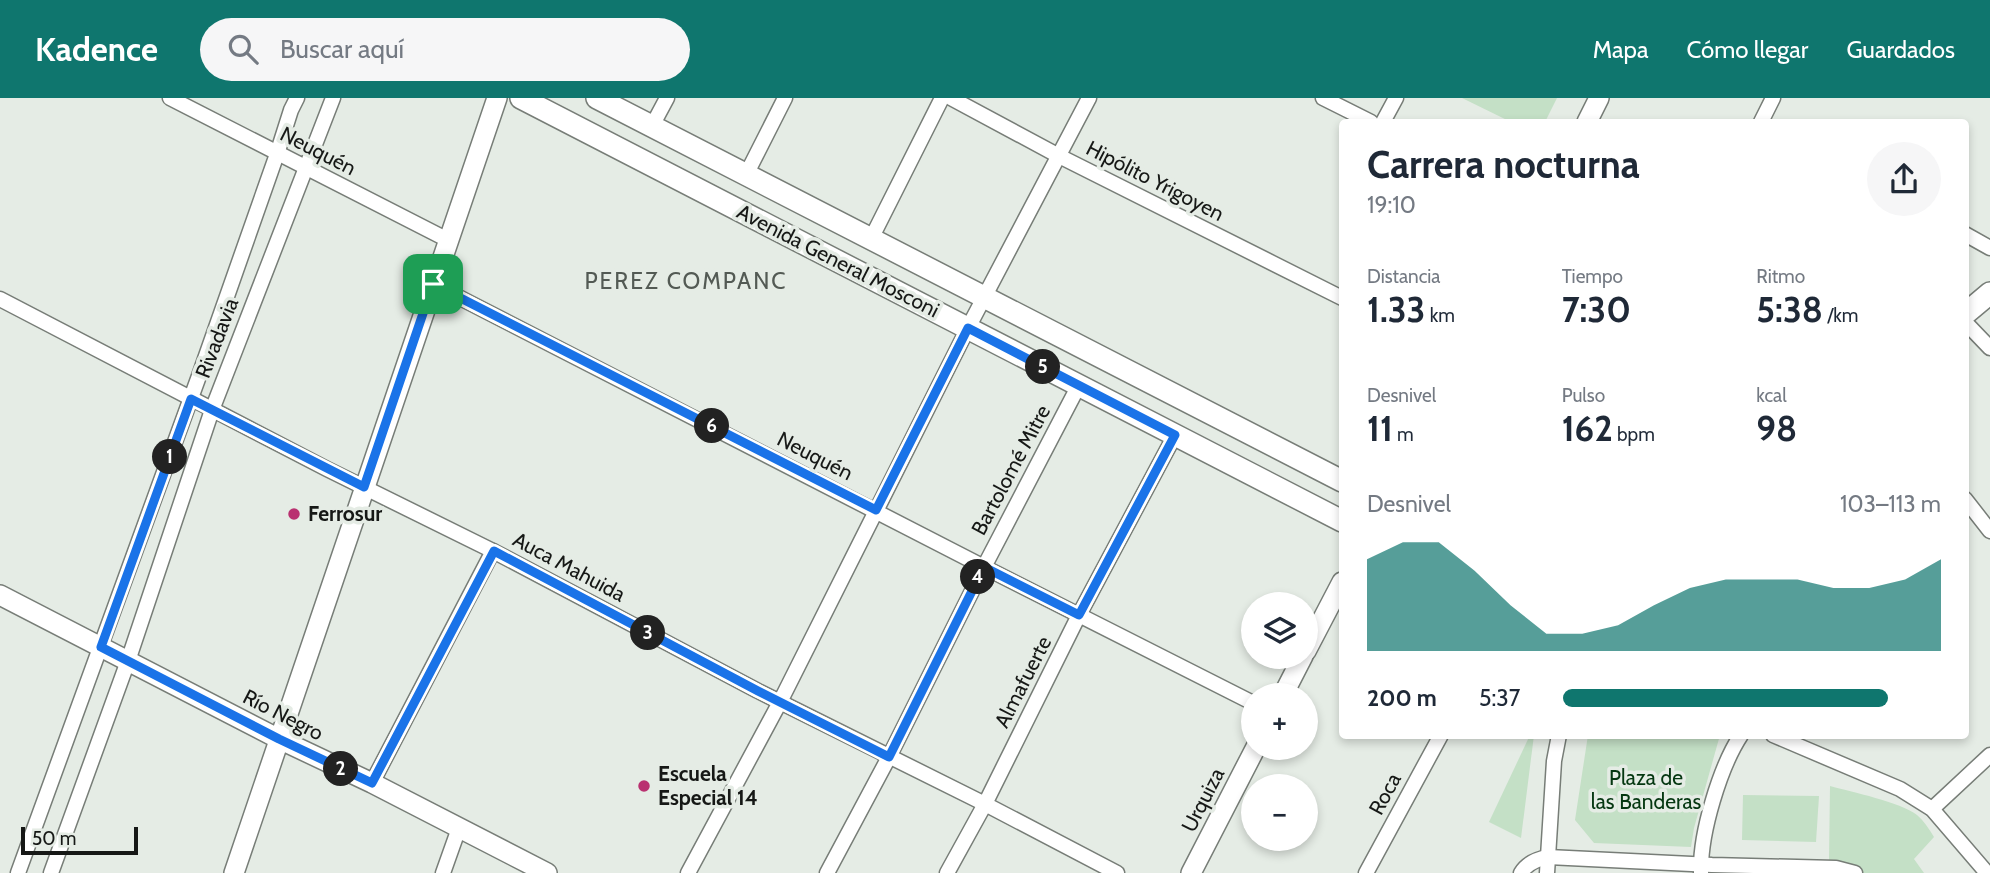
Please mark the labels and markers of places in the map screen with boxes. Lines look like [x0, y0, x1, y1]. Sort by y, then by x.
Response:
pin [403, 254, 463, 314]
pin: 5 [1026, 350, 1060, 384]
pin: 6 [694, 408, 730, 444]
pin: 1 [152, 440, 188, 474]
place label: Ferrosur [308, 501, 382, 526]
marker: Ferrosur [286, 506, 302, 522]
pin: 4 [960, 560, 996, 594]
pin: 3 [630, 616, 666, 650]
pin: 2 [324, 752, 358, 786]
place label: Escuela Especial 14 [658, 761, 758, 810]
marker: Escuela Especial 14 [636, 778, 652, 794]

